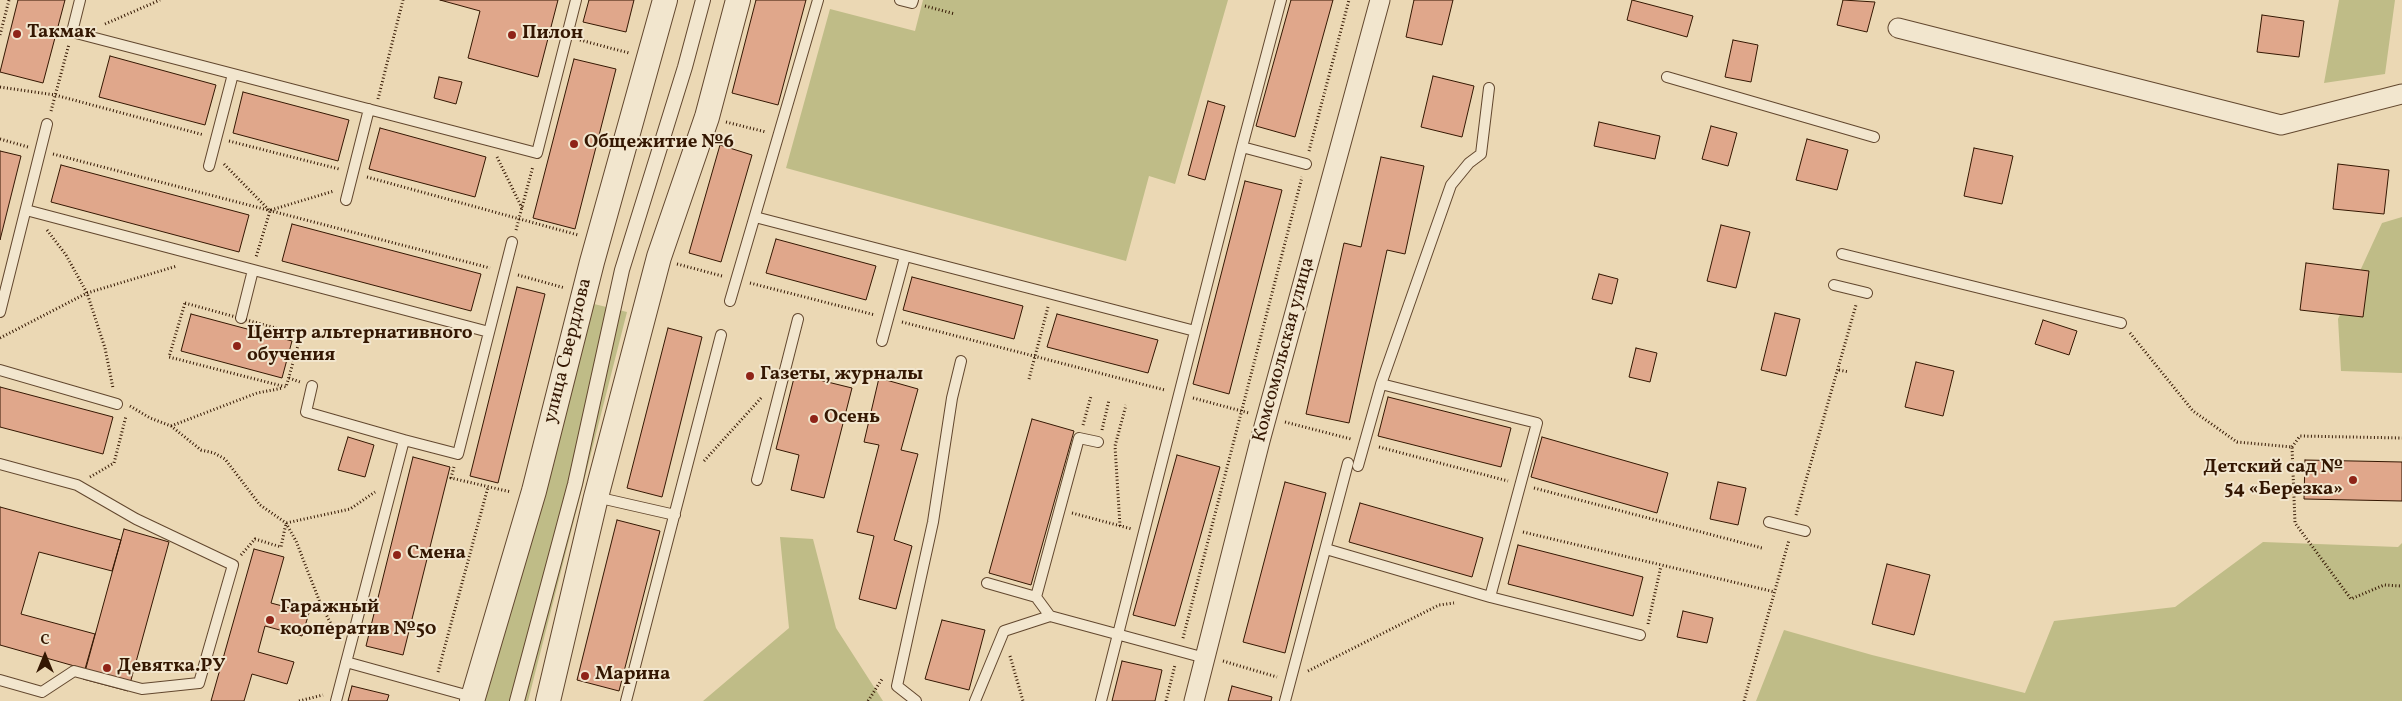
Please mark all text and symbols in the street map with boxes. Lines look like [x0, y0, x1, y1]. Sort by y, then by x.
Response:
place label: Такмак [27, 23, 96, 45]
place label: Пилон [522, 24, 583, 46]
marker: Такмак [11, 28, 23, 40]
marker: Пилон [506, 29, 518, 41]
place label: Общежитие №6 [584, 133, 734, 155]
marker: Общежитие №6 [568, 138, 580, 150]
street label: Комсомольская улица [1249, 255, 1321, 445]
street label: улица Свердлова [540, 276, 598, 426]
place label: Центр альтернативного обучения [247, 324, 473, 368]
marker: Центр альтернативного обучения [231, 340, 243, 352]
place label: Газеты, журналы [760, 365, 923, 387]
marker: Газеты, журналы [744, 370, 756, 382]
place label: Осень [824, 408, 880, 430]
marker: Осень [808, 413, 820, 425]
place label: Детский сад № 54 «Березка» [2203, 458, 2343, 502]
marker: Детский сад № 54 «Березка» [2347, 474, 2359, 486]
place label: Смена [407, 544, 466, 566]
marker: Смена [391, 549, 403, 561]
place label: Гаражный кооператив №50 [280, 598, 437, 642]
marker: Гаражный кооператив №50 [264, 614, 276, 626]
north arrow [20, 631, 70, 681]
text: С [40, 631, 50, 650]
place label: Девятка.РУ [117, 657, 225, 679]
marker: Девятка.РУ [101, 662, 113, 674]
place label: Марина [595, 665, 670, 687]
marker: Марина [579, 670, 591, 682]

